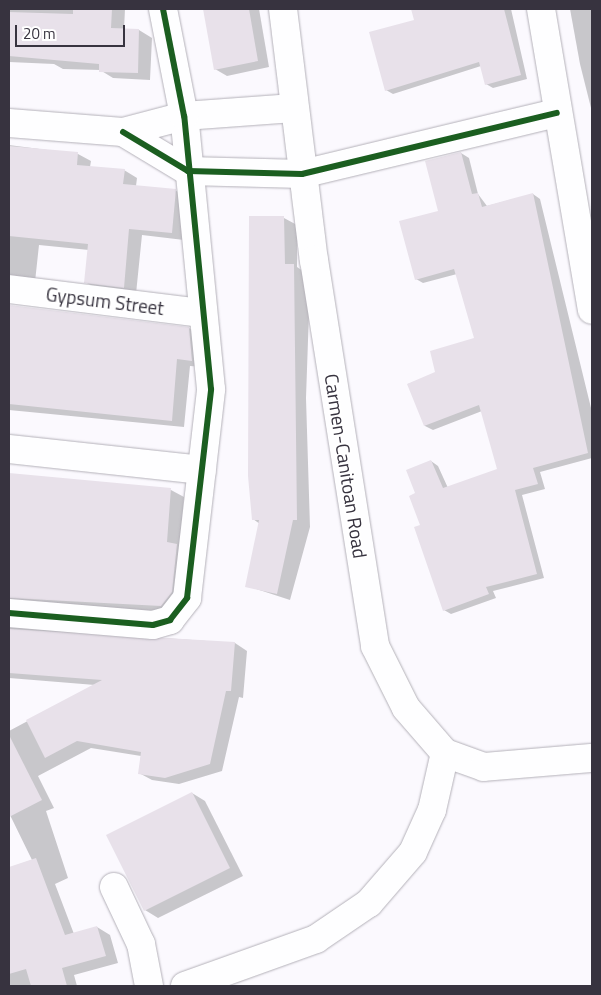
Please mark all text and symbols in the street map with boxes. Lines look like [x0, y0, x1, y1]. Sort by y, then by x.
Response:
scale bar [18, 15, 128, 47]
text: 20 m [23, 22, 56, 45]
street label: Gypsum Street [45, 282, 165, 320]
street label: Carmen-Canitoan Road [320, 372, 372, 560]

